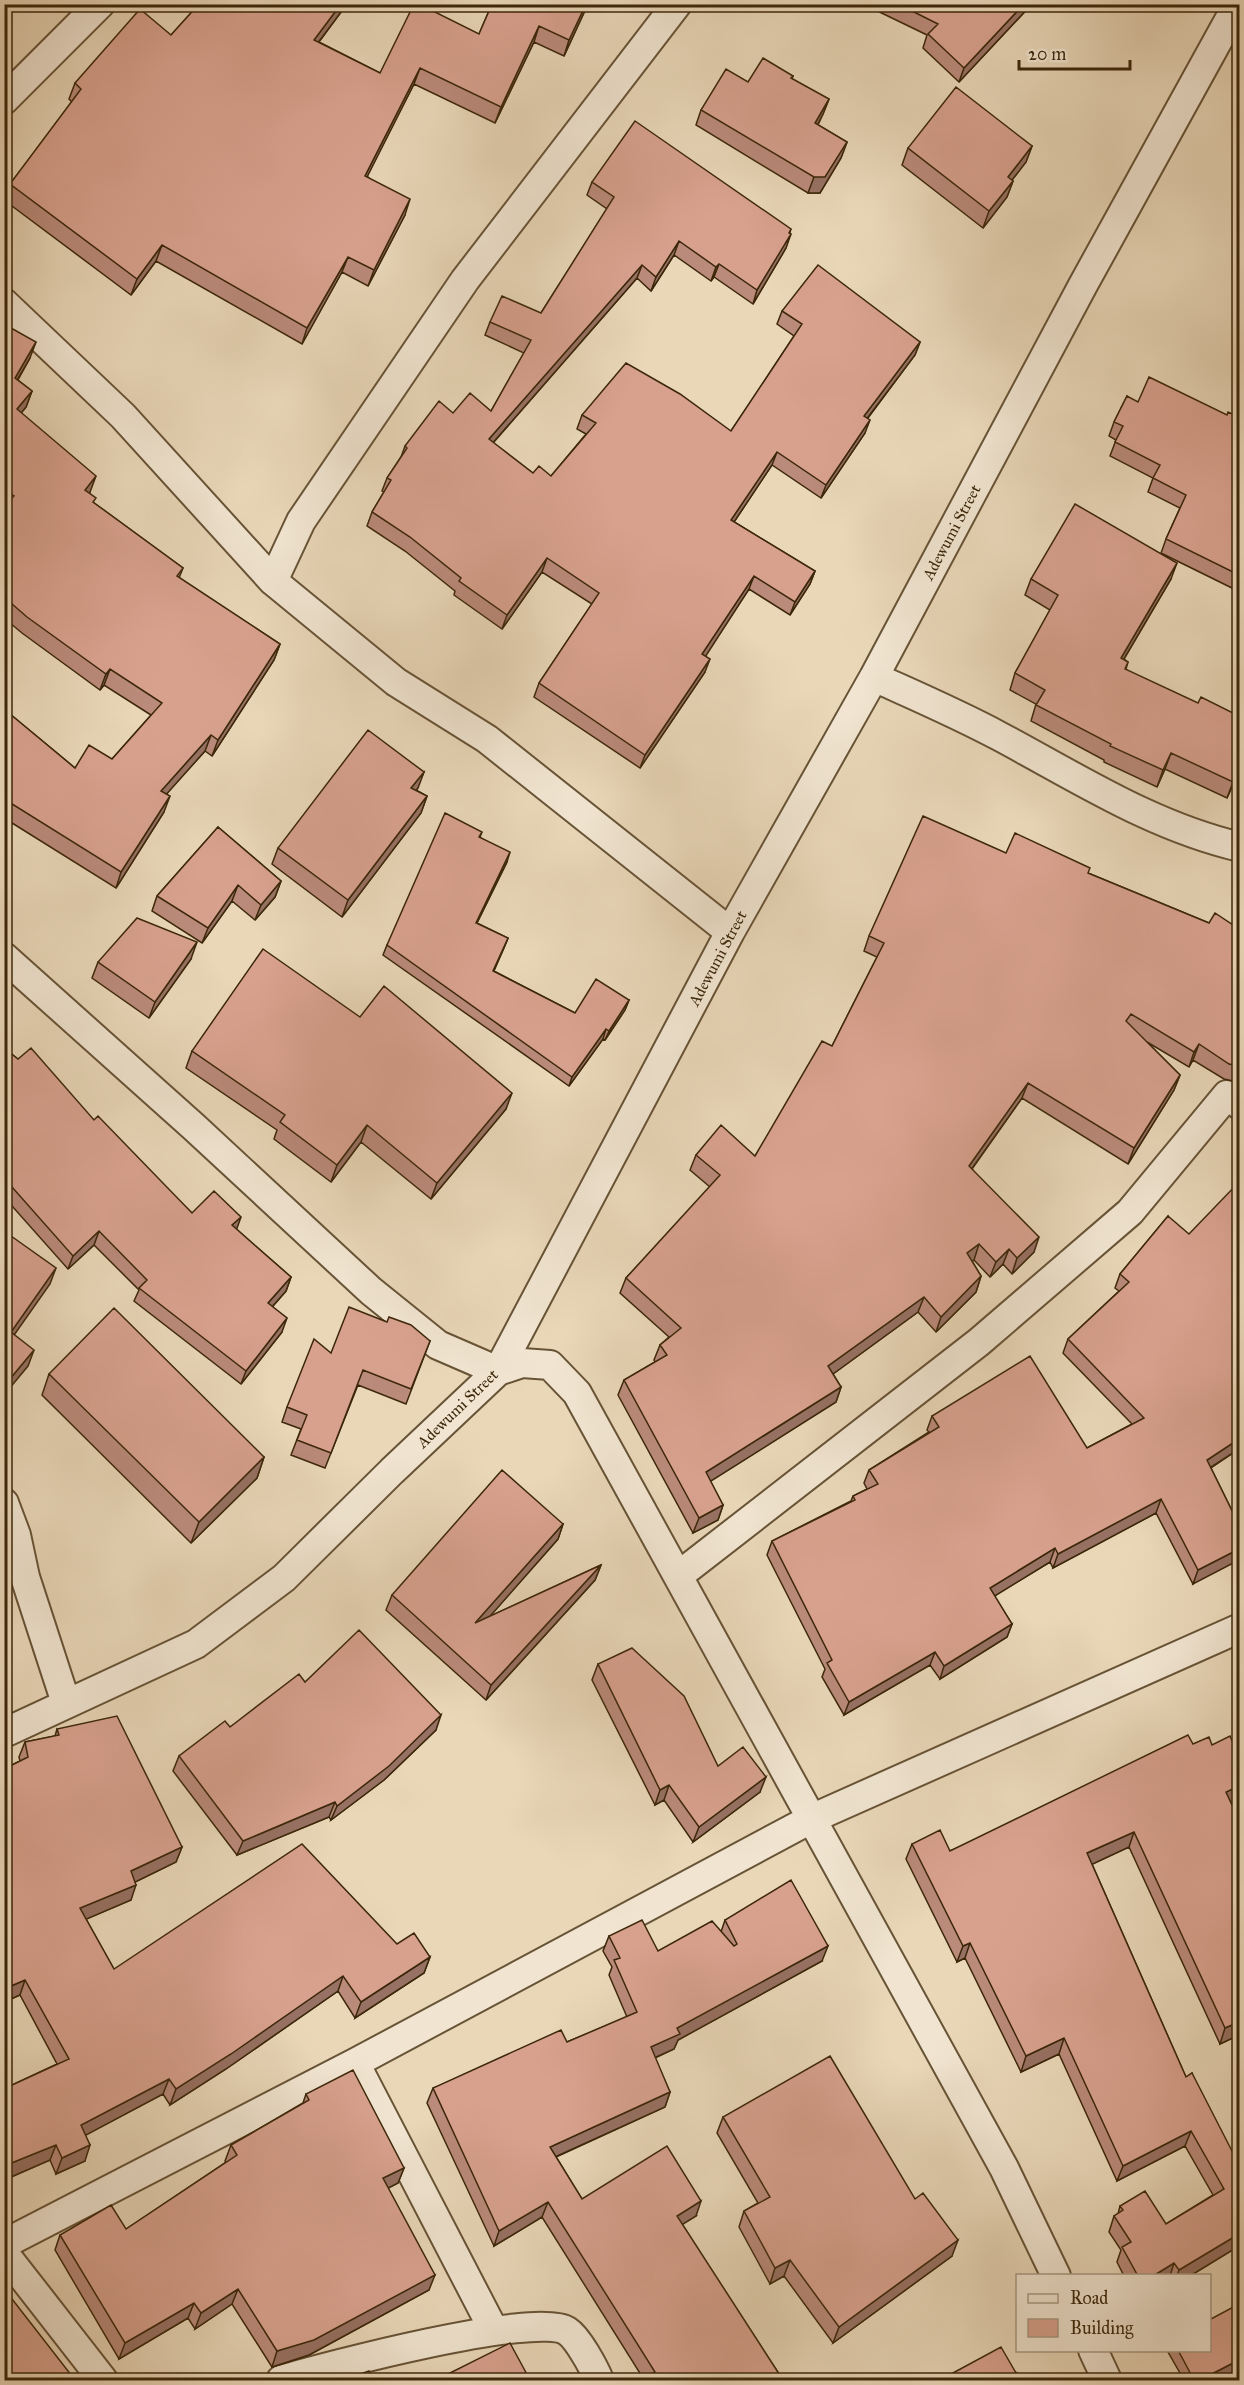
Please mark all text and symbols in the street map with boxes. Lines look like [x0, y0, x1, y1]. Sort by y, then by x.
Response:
scale bar [1019, 33, 1130, 71]
text: 20 m [1028, 43, 1066, 65]
street label: Adewumi Street [918, 481, 985, 584]
street label: Adewumi Street [684, 907, 751, 1010]
street label: Adewumi Street [412, 1365, 502, 1453]
legend [1016, 2274, 1211, 2352]
text: Road [1070, 2287, 1108, 2309]
text: Building [1070, 2317, 1134, 2340]

